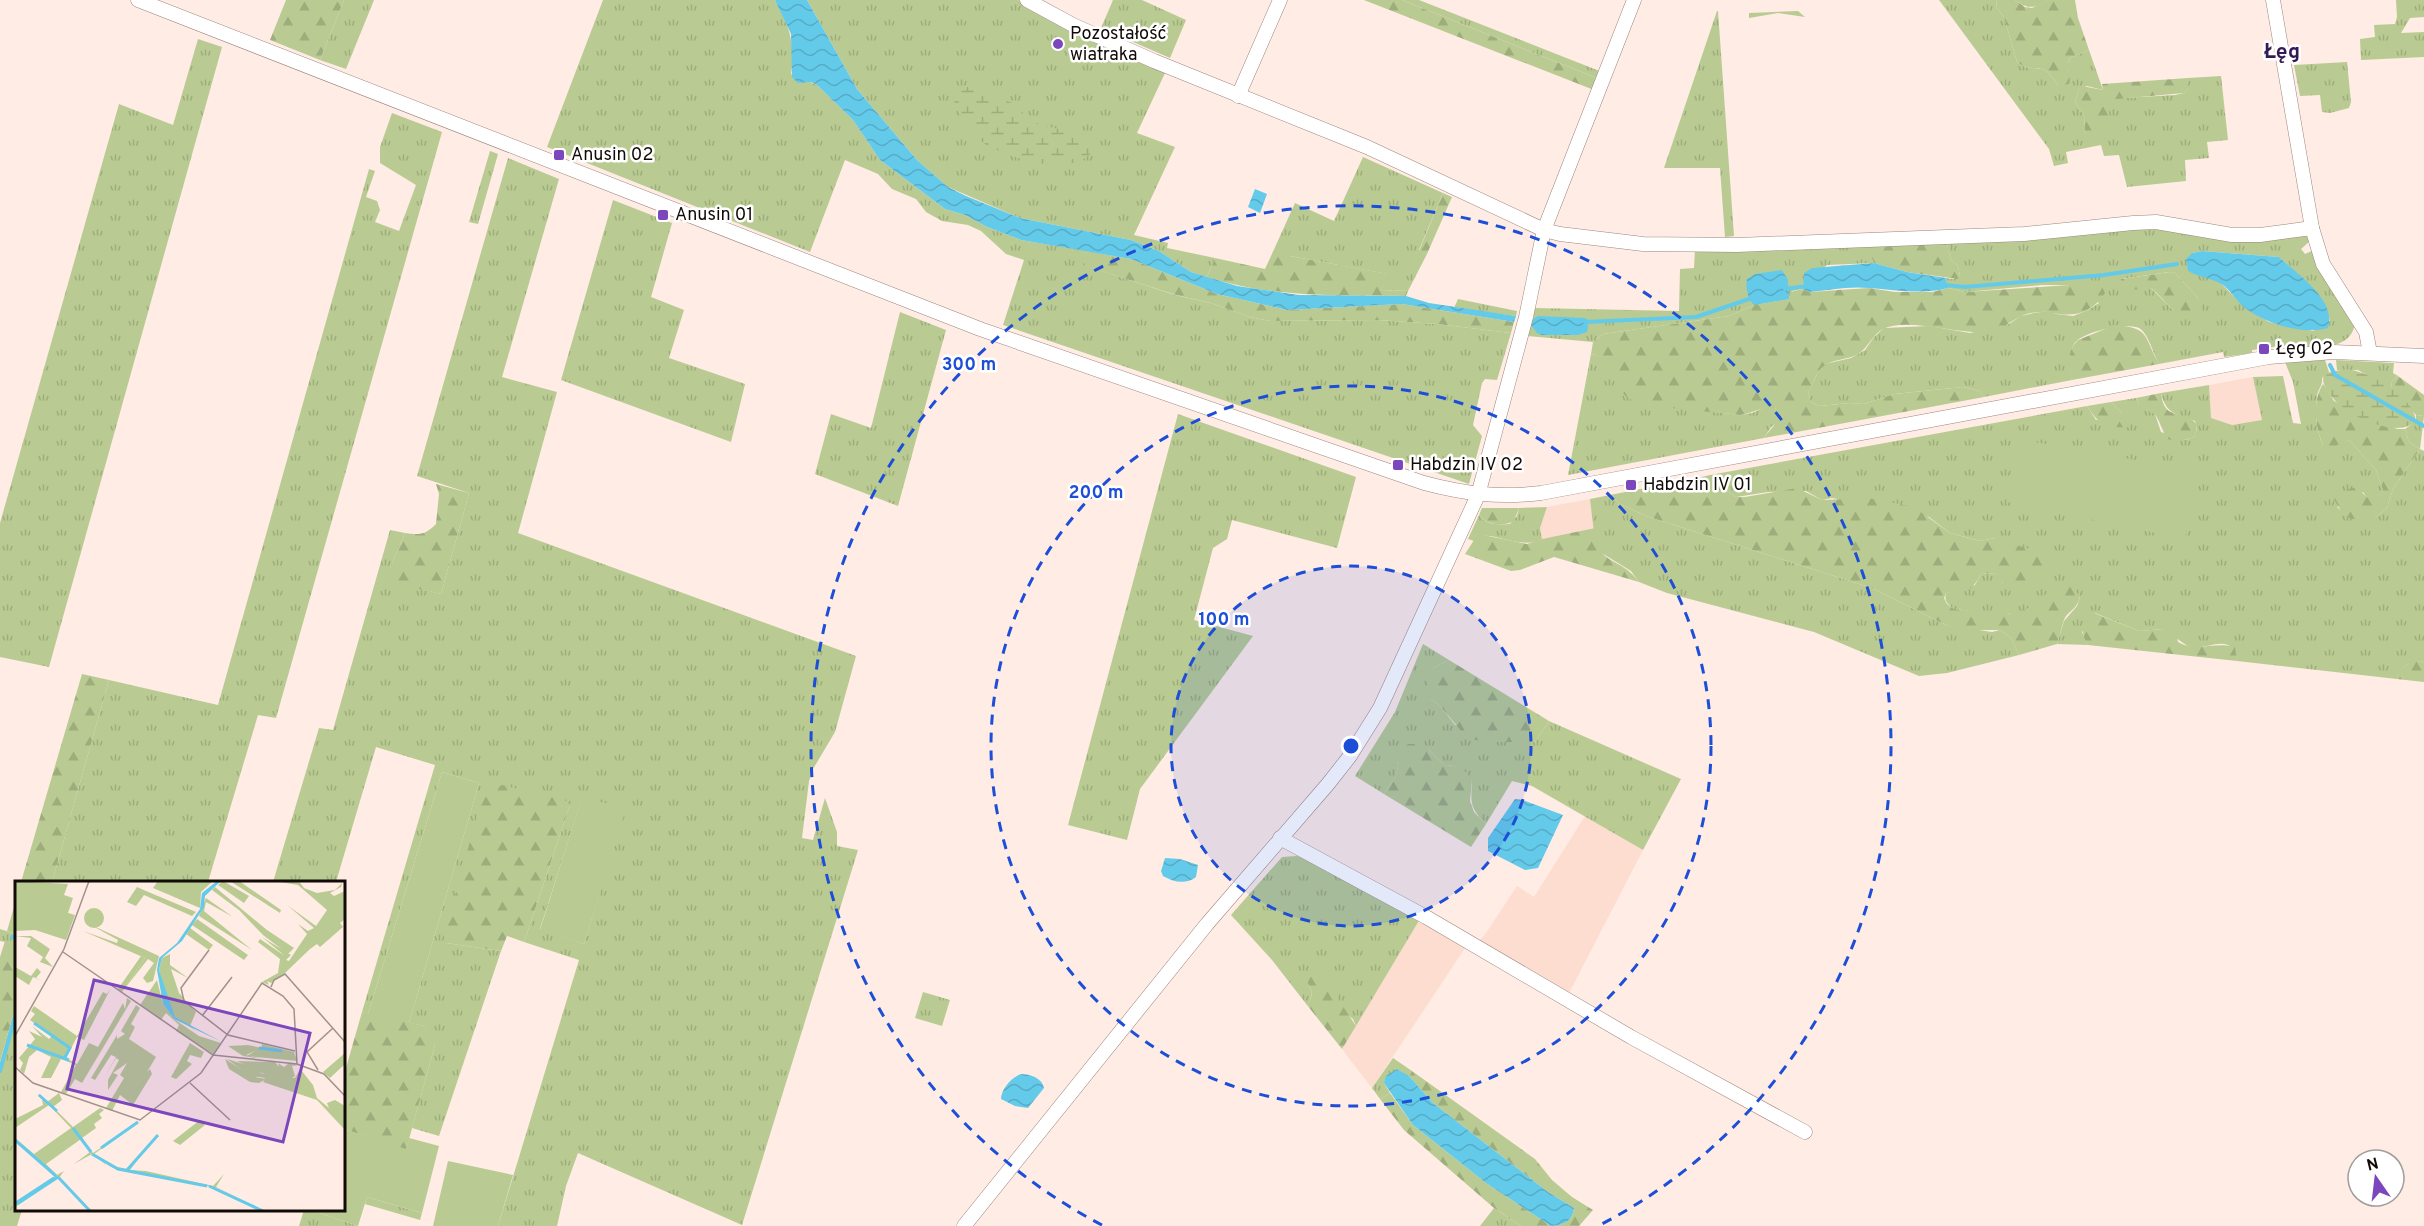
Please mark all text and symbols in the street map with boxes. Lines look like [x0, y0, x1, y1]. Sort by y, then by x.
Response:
place label: Pozostałość wiatraka [1070, 23, 1166, 67]
marker: Pozostałość wiatraka [1051, 37, 1065, 51]
district label: Łęg [2264, 39, 2300, 66]
place label: Anusin 02 [571, 144, 653, 167]
marker: Anusin 02 [552, 148, 566, 162]
place label: Anusin 01 [675, 204, 753, 227]
marker: Anusin 01 [656, 208, 670, 222]
place label: Łęg 02 [2276, 338, 2333, 361]
marker: Łęg 02 [2257, 342, 2271, 356]
text: 300 m [942, 354, 996, 377]
place label: Habdzin IV 02 [1410, 454, 1523, 477]
marker: Habdzin IV 02 [1391, 458, 1405, 472]
place label: Habdzin IV 01 [1643, 474, 1752, 497]
marker: Habdzin IV 01 [1624, 478, 1638, 492]
text: 200 m [1068, 482, 1124, 505]
text: 100 m [1198, 609, 1250, 632]
centre of rings [1341, 736, 1361, 756]
inset map [15, 881, 345, 1211]
north arrow [2346, 1148, 2406, 1208]
text: N [2365, 1154, 2381, 1176]

